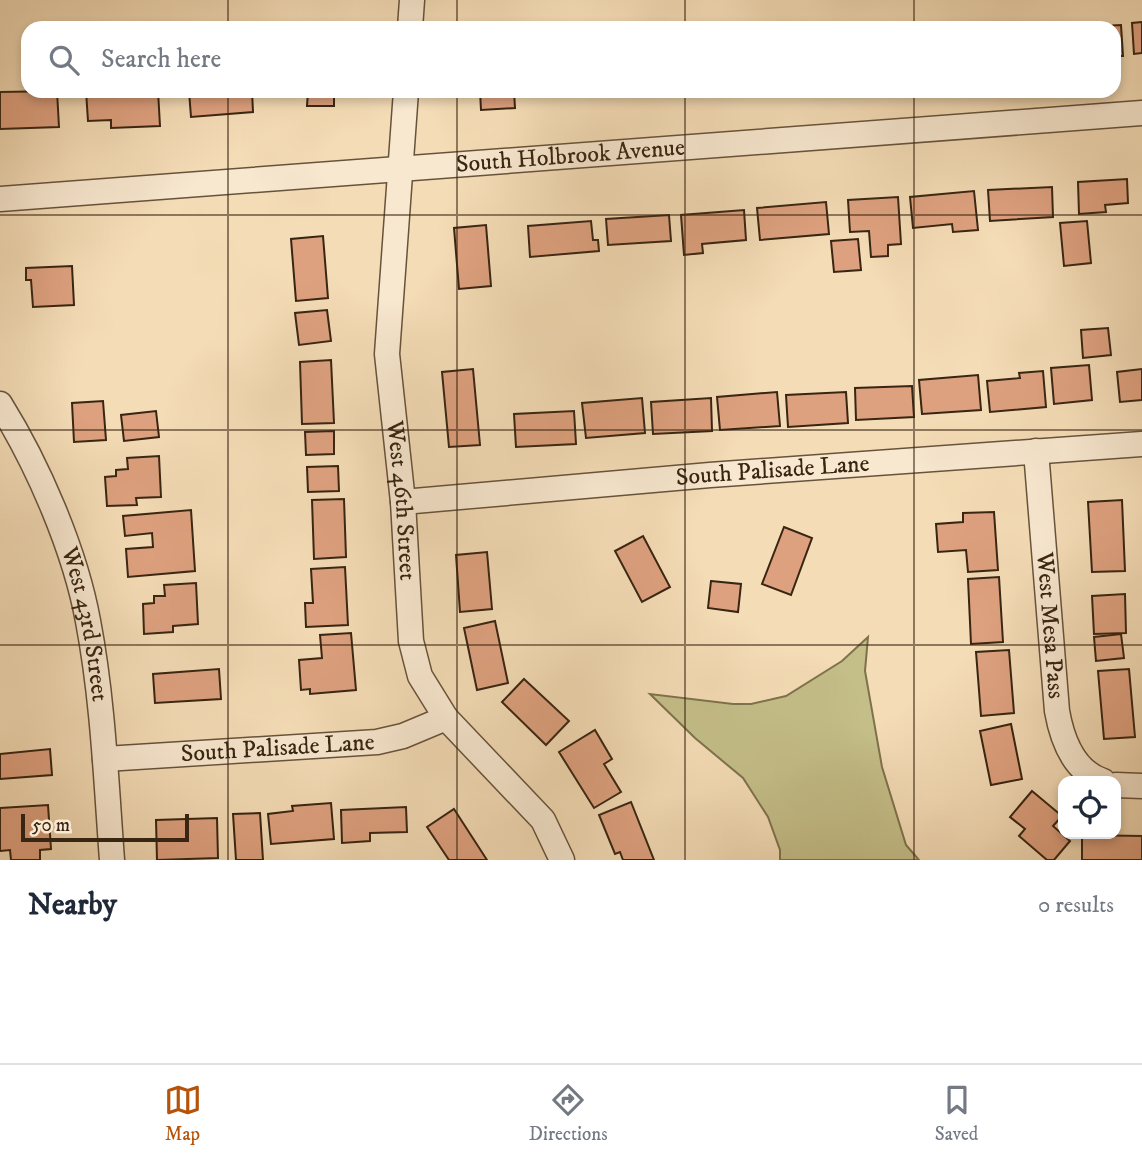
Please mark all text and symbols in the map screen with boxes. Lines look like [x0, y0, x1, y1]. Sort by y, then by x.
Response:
search box [21, 21, 1121, 98]
icon: search [45, 41, 83, 79]
text: Search here [101, 43, 221, 76]
street label: South Holbrook Avenue [455, 132, 686, 180]
street label: West 46th Street [379, 418, 423, 582]
street label: South Palisade Lane [675, 449, 871, 493]
street label: West 43rd Street [54, 542, 115, 703]
street label: West Mesa Pass [1029, 550, 1071, 700]
street label: South Palisade Lane [180, 727, 375, 769]
map controls [1058, 776, 1121, 839]
button: locate [1058, 776, 1121, 839]
scale bar [21, 811, 189, 843]
text: 50 m [32, 814, 70, 837]
text: Nearby [28, 887, 117, 924]
text: 0 results [1038, 891, 1114, 920]
tab: Map [164, 1081, 202, 1146]
tab: Directions [529, 1081, 608, 1146]
tab: Saved [935, 1081, 978, 1146]

